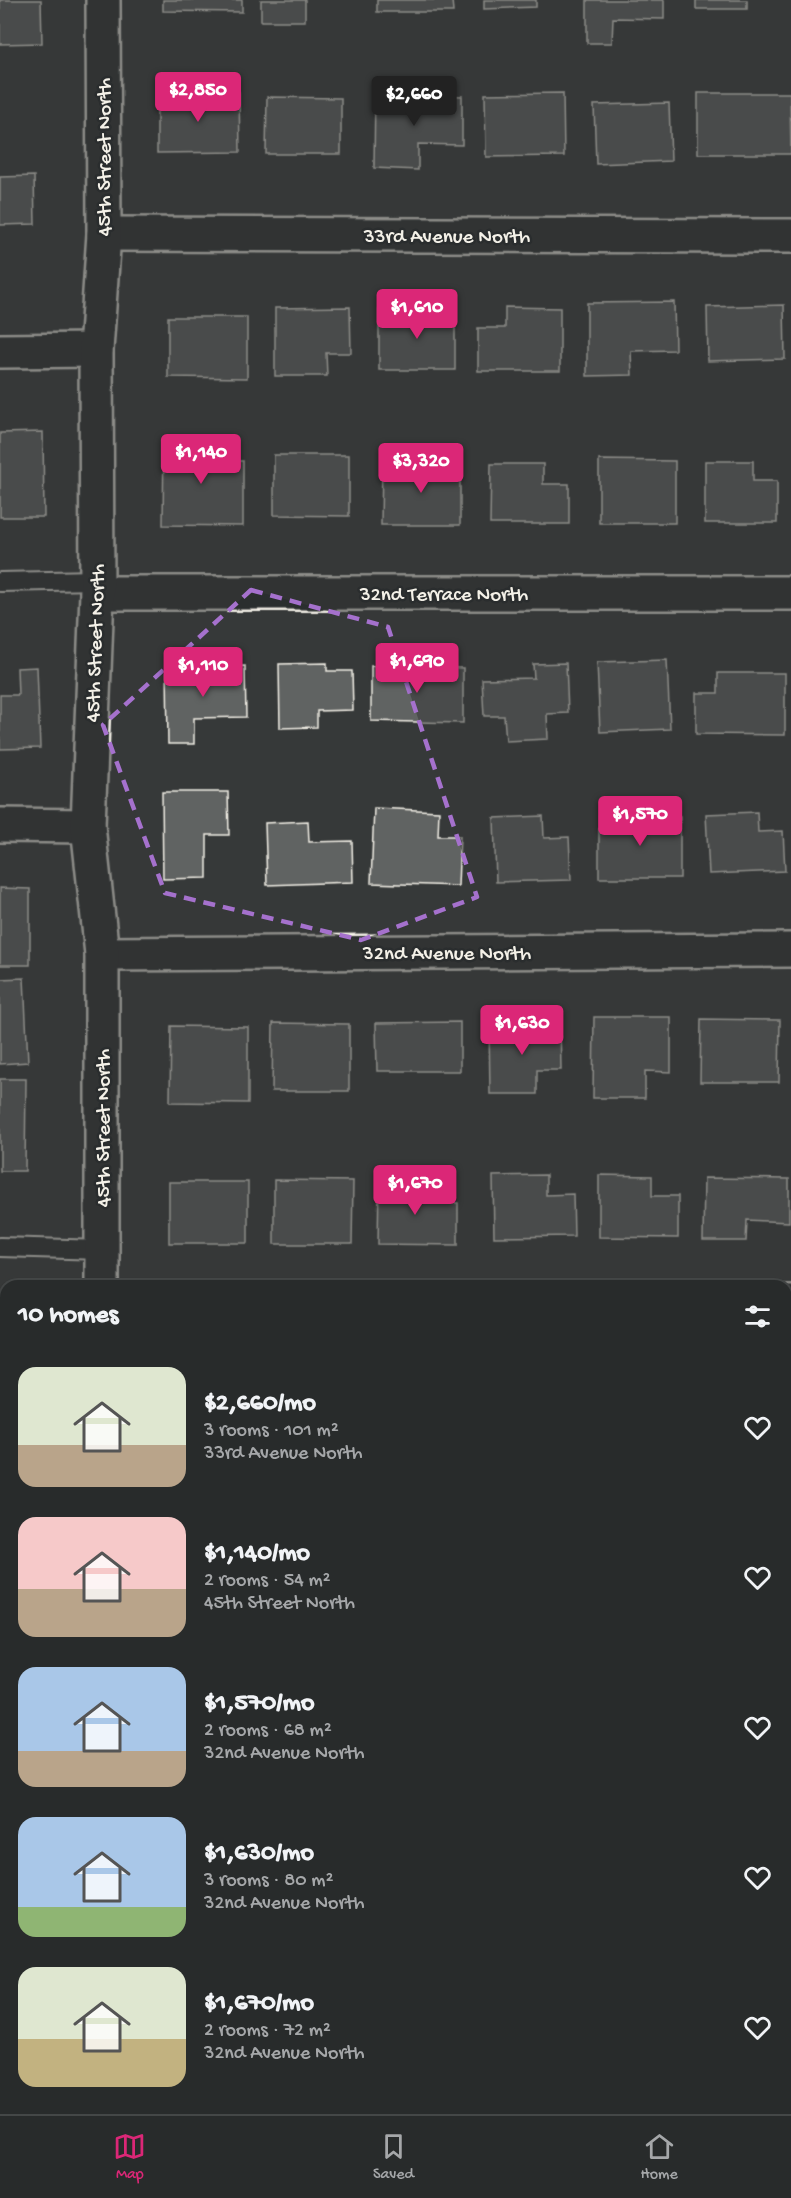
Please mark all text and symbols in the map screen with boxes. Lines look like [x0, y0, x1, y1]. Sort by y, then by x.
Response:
pin: $2,850 [149, 72, 247, 123]
pin: $2,660 [365, 76, 463, 127]
street label: 45th Street North [94, 78, 119, 236]
text: $2,850 [169, 80, 227, 103]
text: $2,660 [386, 84, 442, 107]
street label: 33rd Avenue North [363, 226, 530, 251]
pin: $1,610 [368, 289, 466, 340]
text: $1,610 [391, 297, 443, 320]
pin: $1,140 [152, 434, 250, 485]
text: $1,140 [175, 442, 227, 465]
pin: $3,320 [372, 443, 470, 494]
text: $3,320 [392, 451, 450, 474]
street label: 45th Street North [82, 563, 113, 723]
street label: 32nd Terrace North [359, 584, 528, 609]
pin: $1,690 [368, 643, 466, 694]
pin: $1,110 [154, 647, 252, 698]
text: $1,690 [390, 651, 444, 674]
text: $1,110 [178, 655, 228, 678]
pin: $1,570 [591, 796, 689, 847]
text: $1,570 [612, 804, 668, 827]
street label: 32nd Avenue North [362, 943, 531, 968]
pin: $1,630 [473, 1005, 571, 1056]
text: $1,630 [494, 1013, 550, 1036]
street label: 45th Street North [93, 1049, 118, 1207]
pin: $1,670 [366, 1165, 464, 1216]
text: $1,670 [387, 1173, 443, 1196]
icon: filters [741, 1300, 774, 1333]
text: 10 homes [18, 1301, 118, 1332]
text: $2,660/mo [204, 1389, 316, 1420]
icon: home [66, 1391, 138, 1463]
icon: heart [741, 1411, 774, 1444]
text: 3 rooms · 101 m² [204, 1420, 339, 1443]
text: 33rd Avenue North [204, 1443, 363, 1466]
text: $1,140/mo [204, 1539, 310, 1570]
icon: home [66, 1541, 138, 1613]
icon: heart [741, 1561, 774, 1594]
text: 2 rooms · 54 m² [204, 1570, 331, 1593]
text: 45th Street North [204, 1593, 355, 1616]
text: $1,570/mo [204, 1689, 315, 1720]
icon: home [66, 1691, 138, 1763]
icon: heart [741, 1711, 774, 1744]
text: 2 rooms · 68 m² [204, 1720, 332, 1743]
text: 32nd Avenue North [204, 1743, 364, 1766]
text: $1,630/mo [204, 1839, 314, 1870]
icon: home [66, 1841, 138, 1913]
icon: heart [741, 1861, 774, 1894]
text: 3 rooms · 80 m² [204, 1870, 333, 1893]
text: 32nd Avenue North [204, 1893, 364, 1916]
text: $1,670/mo [204, 1989, 314, 2020]
icon: home [66, 1991, 138, 2063]
icon: heart [741, 2011, 774, 2044]
text: 2 rooms · 72 m² [204, 2020, 331, 2043]
text: 32nd Avenue North [204, 2043, 364, 2066]
tab: Map [113, 2130, 146, 2185]
tab: Saved [373, 2130, 414, 2185]
tab: Home [641, 2130, 678, 2185]

